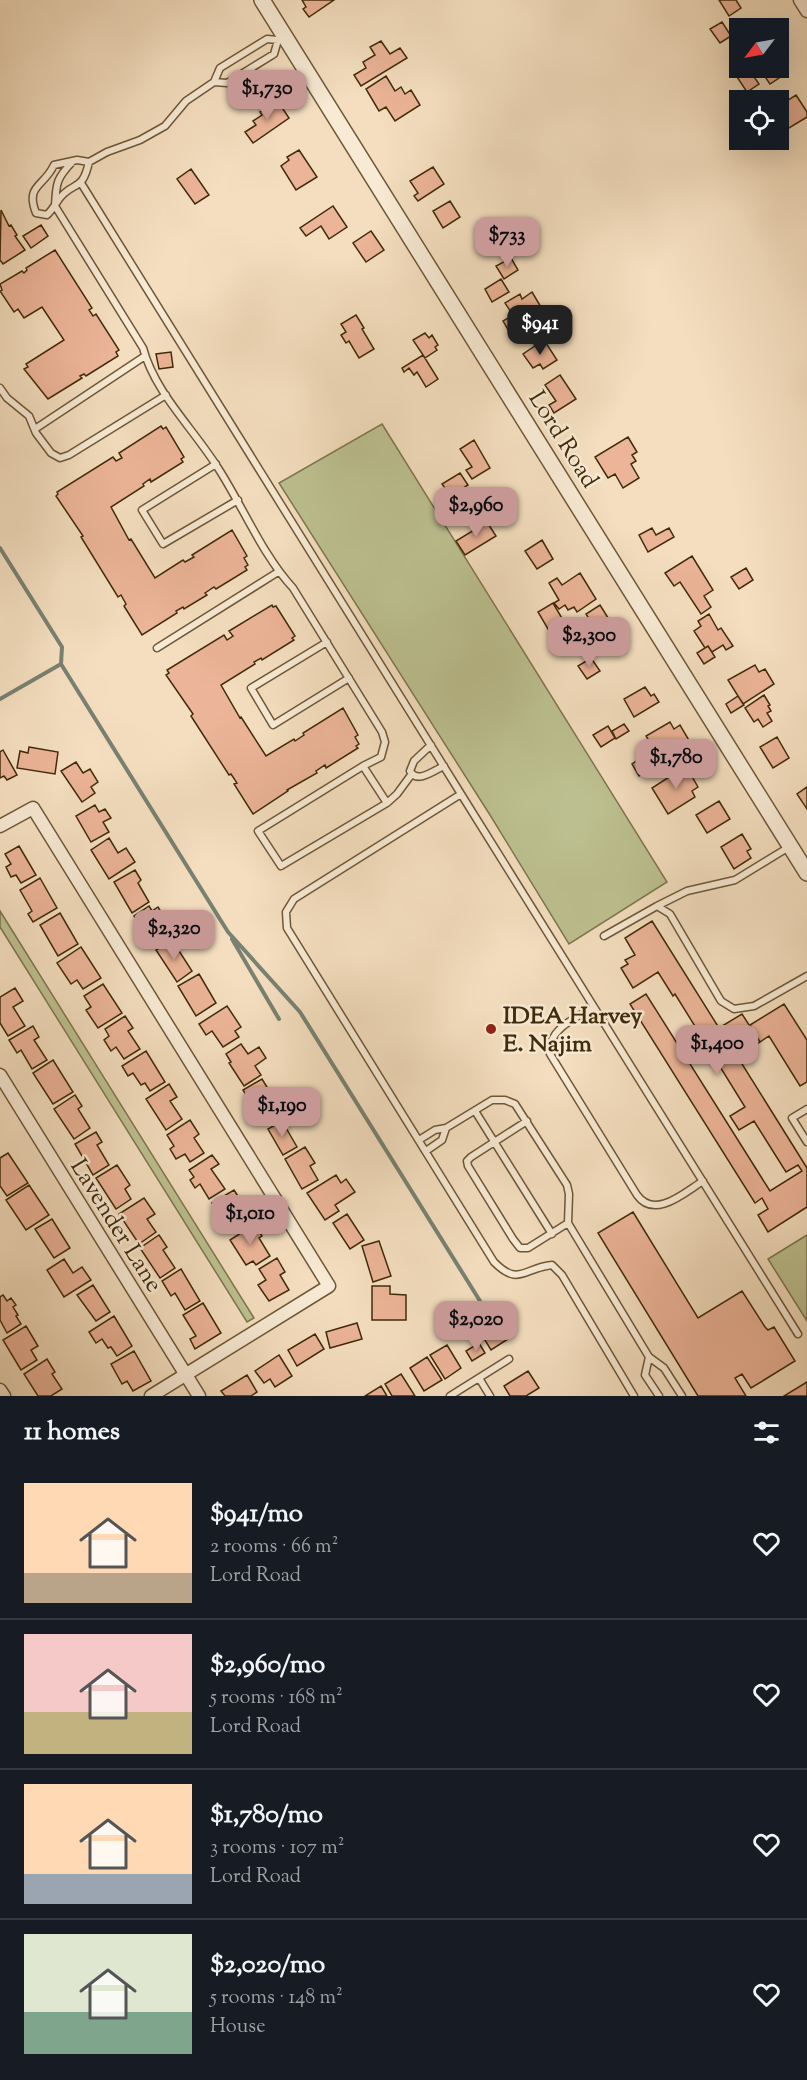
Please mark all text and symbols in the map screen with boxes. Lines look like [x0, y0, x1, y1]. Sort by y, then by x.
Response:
north arrow [729, 18, 789, 78]
map controls [729, 18, 789, 150]
pin: $1,730 [218, 70, 316, 121]
text: $1,730 [242, 75, 292, 104]
button: locate [729, 90, 789, 150]
pin: $733 [471, 217, 543, 268]
text: $733 [489, 222, 525, 251]
pin: $941 [504, 305, 576, 356]
text: $941 [521, 310, 559, 339]
street label: Lord Road [519, 385, 606, 496]
pin: $2,960 [427, 487, 525, 538]
text: $2,960 [449, 492, 503, 521]
pin: $2,300 [540, 617, 638, 668]
text: $2,300 [562, 622, 616, 651]
pin: $1,780 [627, 739, 725, 790]
text: $1,780 [649, 744, 703, 773]
pin: $2,320 [125, 910, 223, 961]
text: $2,320 [147, 915, 201, 944]
place label: IDEA Harvey E. Najim [503, 1000, 642, 1062]
marker: IDEA Harvey E. Najim [484, 1022, 498, 1036]
pin: $1,400 [668, 1025, 766, 1076]
text: $1,400 [690, 1030, 744, 1059]
pin: $1,190 [233, 1087, 331, 1138]
text: $1,190 [257, 1092, 307, 1121]
street label: Lavender Lane [61, 1153, 170, 1299]
pin: $1,010 [201, 1195, 299, 1246]
text: $1,010 [225, 1200, 275, 1229]
pin: $2,020 [427, 1301, 525, 1352]
text: $2,020 [449, 1306, 503, 1335]
text: 11 homes [24, 1414, 120, 1451]
icon: filters [750, 1416, 783, 1449]
text: $941/mo [210, 1496, 303, 1533]
icon: home [72, 1507, 144, 1579]
icon: heart [750, 1527, 783, 1560]
text: 2 rooms · 66 m² [210, 1533, 338, 1562]
text: Lord Road [210, 1562, 301, 1591]
text: $2,960/mo [210, 1647, 325, 1684]
icon: home [72, 1658, 144, 1730]
icon: heart [750, 1678, 783, 1711]
text: 5 rooms · 168 m² [210, 1684, 343, 1713]
text: Lord Road [210, 1713, 301, 1742]
text: $1,780/mo [210, 1797, 323, 1834]
icon: home [72, 1808, 144, 1880]
icon: heart [750, 1828, 783, 1861]
text: 3 rooms · 107 m² [210, 1834, 344, 1863]
text: Lord Road [210, 1863, 301, 1892]
text: $2,020/mo [210, 1947, 325, 1984]
icon: home [72, 1958, 144, 2030]
icon: heart [750, 1978, 783, 2011]
text: 5 rooms · 148 m² [210, 1984, 343, 2013]
text: House [210, 2013, 265, 2042]

